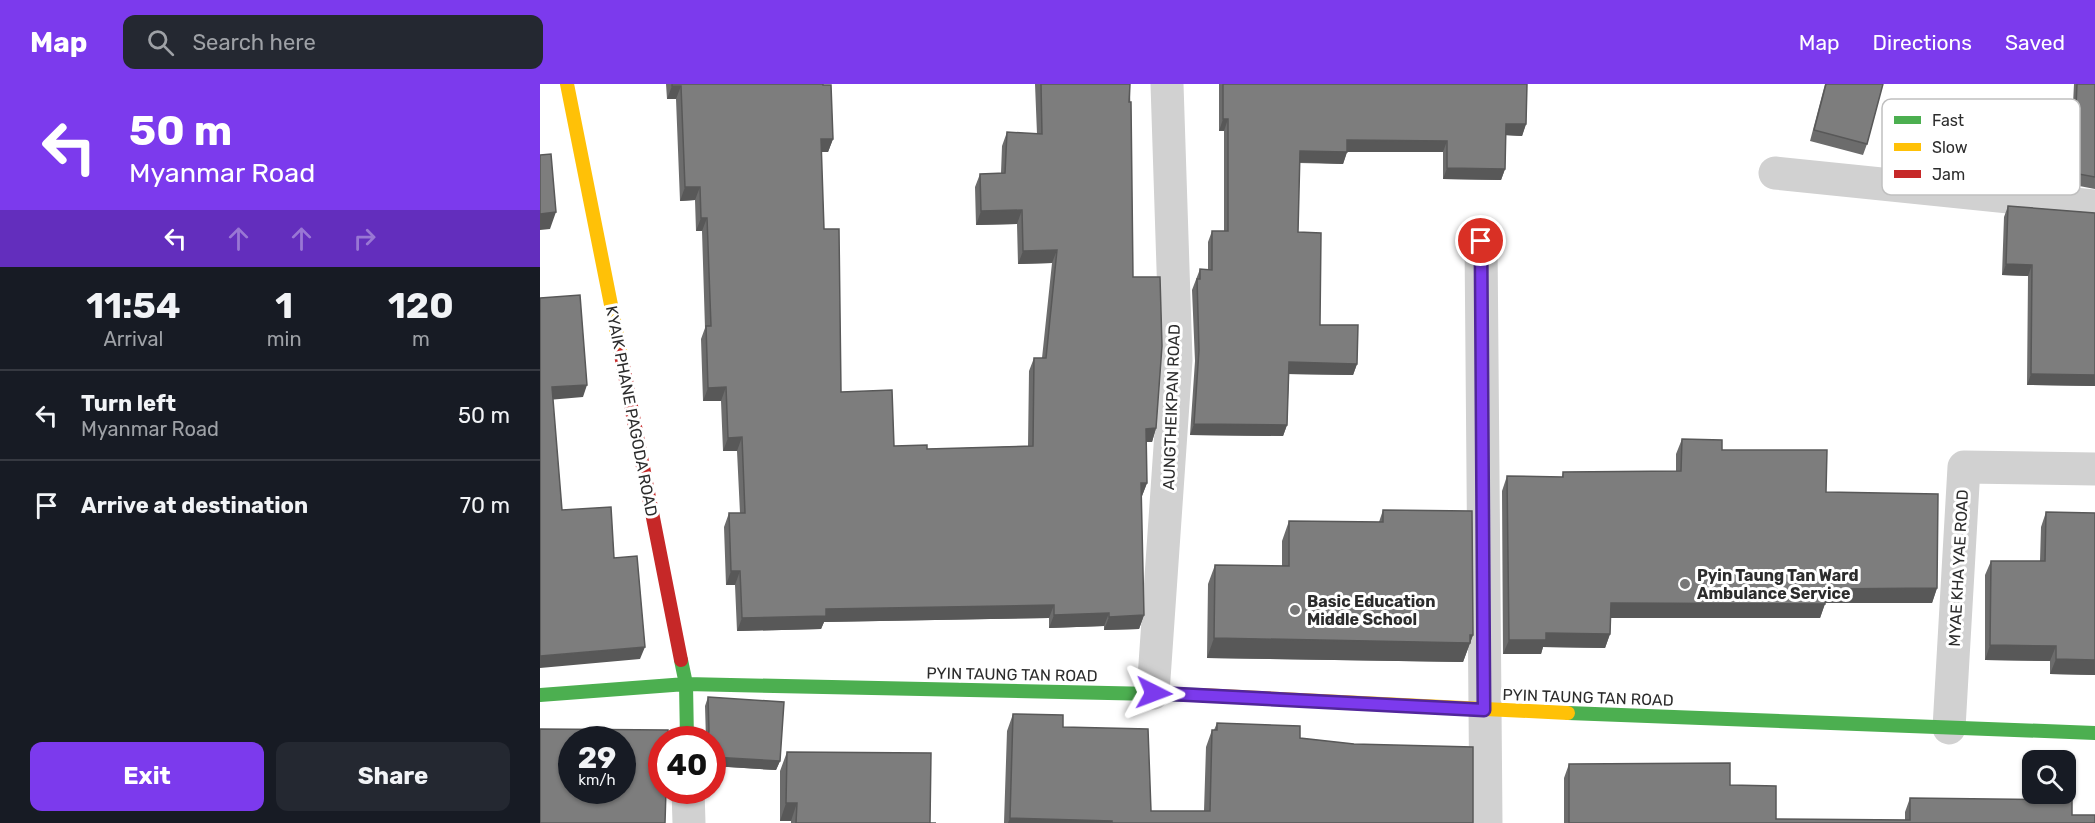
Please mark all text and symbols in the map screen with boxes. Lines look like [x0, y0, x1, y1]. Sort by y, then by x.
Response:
search box [123, 15, 543, 69]
text: Map [30, 26, 87, 59]
icon: search [144, 26, 177, 59]
text: Search here [192, 29, 316, 56]
text: Map [1799, 30, 1840, 55]
text: Directions [1873, 30, 1972, 55]
text: Saved [2005, 30, 2065, 55]
legend [1882, 99, 2080, 195]
text: 50 m [129, 106, 232, 156]
icon: left [30, 108, 108, 186]
text: Fast [1932, 111, 1964, 130]
text: Slow [1932, 138, 1968, 157]
text: Myanmar Road [129, 157, 315, 189]
text: Jam [1932, 165, 1965, 184]
pin [1455, 215, 1506, 266]
icon: left [159, 222, 192, 255]
icon: ahead [222, 222, 255, 255]
icon: ahead [285, 222, 318, 255]
icon: right [348, 222, 381, 255]
icon: arrive [1464, 224, 1497, 257]
text: 11:54 [86, 284, 180, 327]
text: 1 [275, 284, 293, 327]
text: 120 [388, 284, 454, 327]
street label: KYAIK PHANE PAGODA ROAD [602, 304, 661, 518]
street label: AUNGTHEIKPAN ROAD [1159, 324, 1184, 490]
text: Arrival [103, 327, 163, 351]
text: min [267, 327, 302, 351]
text: m [412, 327, 430, 351]
text: Turn left [81, 390, 176, 417]
icon: left [30, 399, 63, 432]
text: 50 m [458, 402, 510, 429]
text: Myanmar Road [81, 417, 219, 441]
icon: arrive [30, 489, 63, 522]
street label: MYAE KHA YAE ROAD [1945, 489, 1972, 647]
text: Arrive at destination [81, 492, 308, 519]
text: 70 m [460, 492, 510, 519]
place label: Pyin Taung Tan Ward Ambulance Service [1697, 566, 1859, 603]
marker: Pyin Taung Tan Ward Ambulance Service [1678, 577, 1692, 591]
place label: Basic Education Middle School [1307, 592, 1435, 629]
marker: Basic Education Middle School [1288, 603, 1302, 617]
position arrow [1122, 661, 1186, 725]
street label: PYIN TAUNG TAN ROAD [926, 664, 1098, 685]
street label: PYIN TAUNG TAN ROAD [1502, 685, 1674, 710]
speed limit sign: 40 [648, 726, 726, 804]
text: 29 [578, 740, 616, 776]
button: Exit [30, 742, 264, 811]
button: Share [276, 742, 510, 811]
map controls [2022, 750, 2076, 804]
button: search [2022, 750, 2076, 804]
text: km/h [578, 771, 616, 789]

